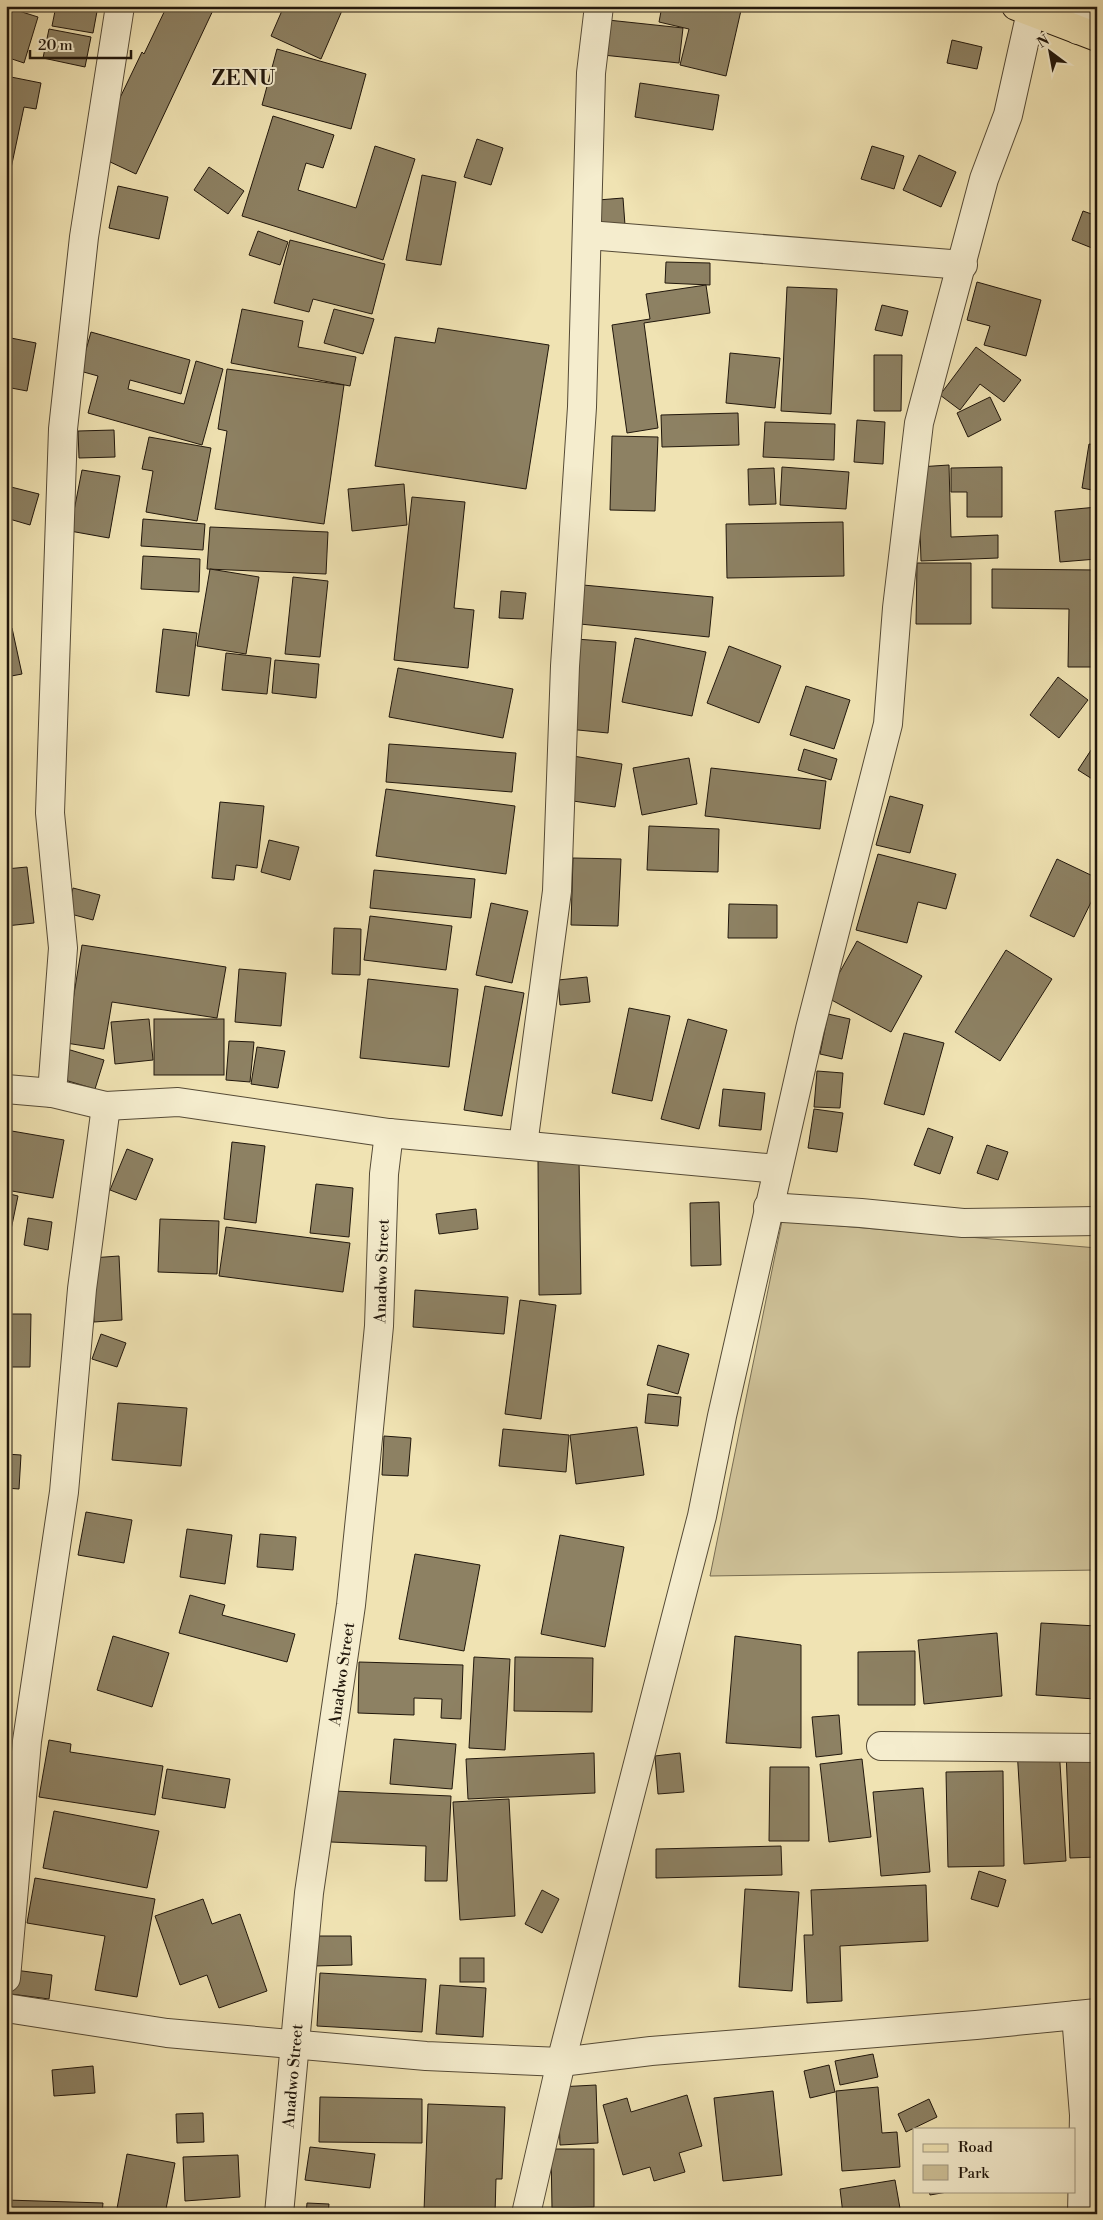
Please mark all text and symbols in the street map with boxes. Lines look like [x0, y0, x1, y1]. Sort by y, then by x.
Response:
scale bar [30, 28, 131, 60]
north arrow [1026, 28, 1076, 78]
text: N [1034, 31, 1053, 52]
text: 20 m [38, 36, 73, 55]
district label: ZENU [212, 66, 276, 92]
street label: Anadwo Street [370, 1218, 394, 1325]
street label: Anadwo Street [325, 1621, 359, 1728]
street label: Anadwo Street [278, 2023, 308, 2130]
legend [913, 2128, 1076, 2192]
text: Road [958, 2138, 993, 2157]
text: Park [958, 2164, 990, 2183]

